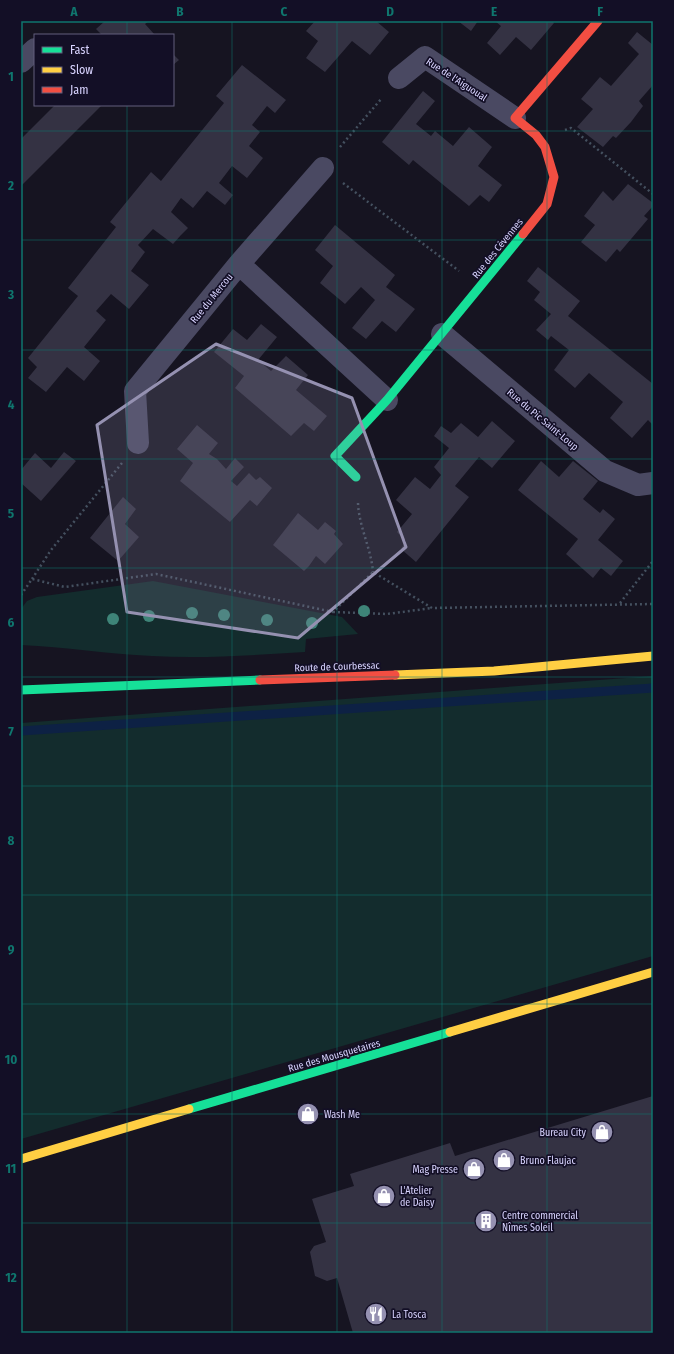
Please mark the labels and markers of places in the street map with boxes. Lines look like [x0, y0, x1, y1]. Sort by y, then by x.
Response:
shop icon: Wash Me [295, 1101, 321, 1127]
place label: Wash Me [324, 1109, 360, 1121]
shop icon: Bureau City [589, 1119, 615, 1145]
place label: Bureau City [539, 1127, 587, 1139]
shop icon: Bruno Flaujac [491, 1147, 517, 1173]
place label: Bruno Flaujac [520, 1155, 576, 1167]
shop icon: Mag Presse [461, 1156, 487, 1182]
place label: Mag Presse [412, 1164, 458, 1176]
shop icon: L'Atelier de Daisy [371, 1183, 397, 1209]
place label: L'Atelier de Daisy [400, 1185, 435, 1209]
building icon: Centre commercial Nîmes Soleil [473, 1208, 499, 1234]
place label: Centre commercial Nîmes Soleil [502, 1210, 578, 1234]
restaurant icon: La Tosca [363, 1301, 389, 1327]
place label: La Tosca [392, 1309, 426, 1321]

